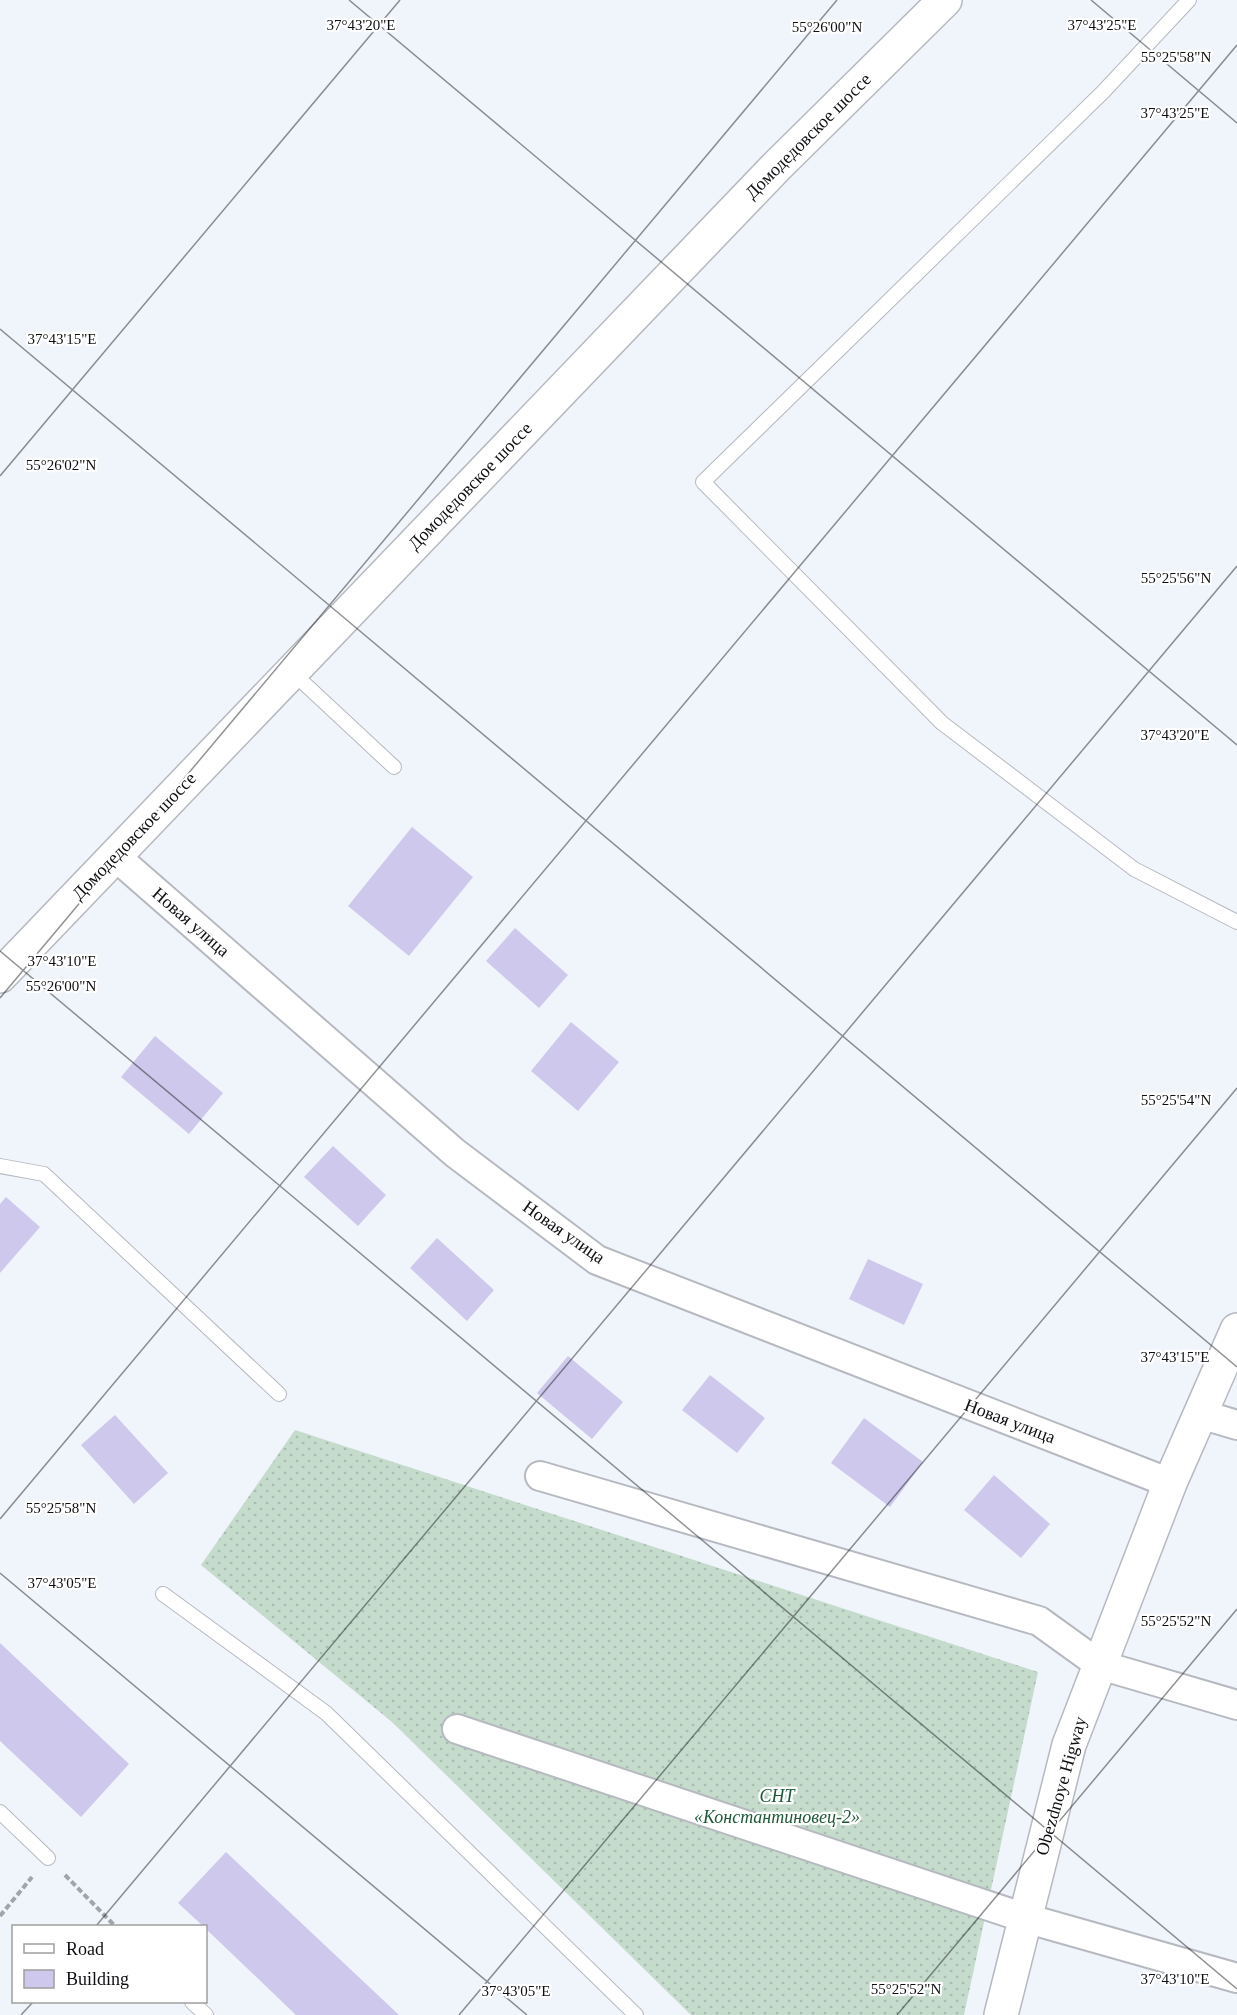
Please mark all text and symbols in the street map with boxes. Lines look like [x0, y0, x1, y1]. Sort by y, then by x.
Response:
text: 37°43'20"E [327, 17, 396, 33]
text: 37°43'25"E [1068, 17, 1137, 33]
text: 55°26'00"N [792, 19, 862, 35]
text: 55°25'58"N [1141, 49, 1211, 65]
street label: Домодедовское шоссе [741, 69, 875, 203]
text: 37°43'25"E [1141, 105, 1210, 121]
text: 37°43'15"E [28, 331, 97, 347]
street label: Домодедовское шоссе [404, 418, 536, 554]
text: 55°26'02"N [26, 457, 96, 473]
text: 55°25'56"N [1141, 570, 1211, 586]
text: 37°43'20"E [1141, 727, 1210, 743]
street label: Домодедовское шоссе [68, 768, 200, 904]
street label: Новая улица [148, 883, 234, 961]
text: 37°43'10"E [28, 953, 97, 969]
text: 55°26'00"N [26, 978, 96, 994]
text: 55°25'54"N [1141, 1092, 1211, 1108]
street label: Новая улица [519, 1196, 609, 1268]
text: 37°43'15"E [1141, 1349, 1210, 1365]
street label: Новая улица [962, 1395, 1058, 1447]
text: 55°25'58"N [26, 1500, 96, 1516]
text: 37°43'05"E [28, 1575, 97, 1591]
text: 55°25'52"N [1141, 1613, 1211, 1629]
street label: Obezdnoye Higway [1032, 1714, 1090, 1858]
park label: СНТ «Константиновец-2» [694, 1786, 860, 1827]
legend [12, 1925, 207, 2003]
text: Road [66, 1939, 104, 1959]
text: Building [66, 1969, 129, 1989]
text: 37°43'10"E [1141, 1971, 1210, 1987]
text: 55°25'52"N [871, 1981, 941, 1997]
text: 37°43'05"E [482, 1983, 551, 1999]

